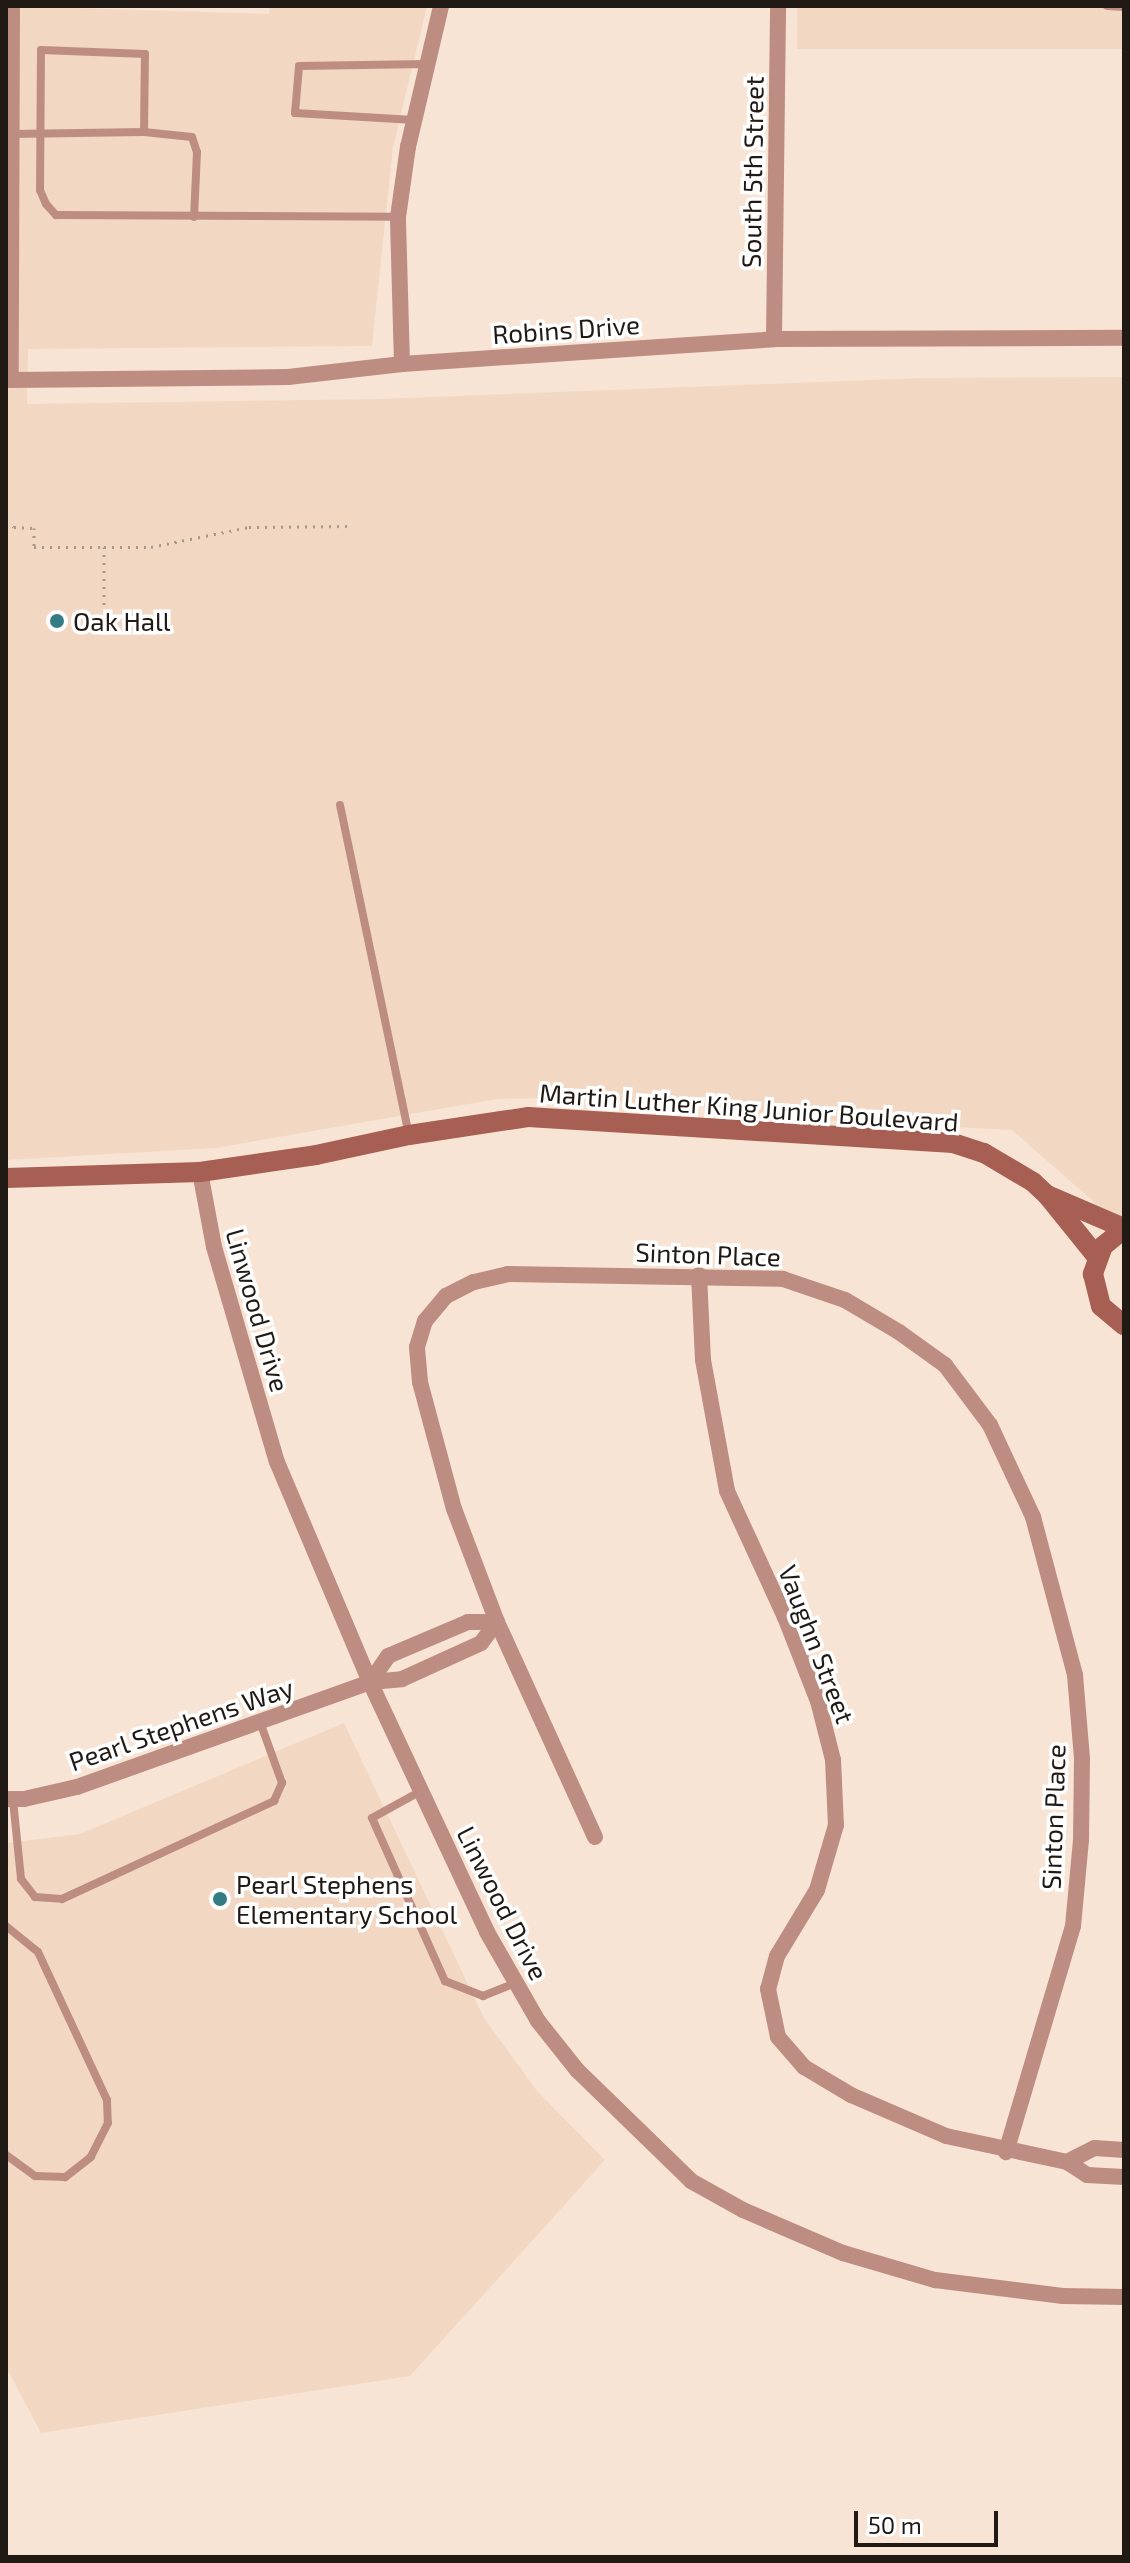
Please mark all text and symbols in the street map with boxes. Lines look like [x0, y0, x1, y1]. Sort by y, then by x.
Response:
street label: South 5th Street [735, 76, 769, 268]
street label: Robins Drive [491, 308, 641, 350]
place label: Oak Hall [73, 605, 171, 637]
marker: Oak Hall [48, 612, 66, 630]
street label: Martin Luther King Junior Boulevard [537, 1077, 961, 1137]
street label: Linwood Drive [220, 1225, 296, 1395]
street label: Sinton Place [635, 1236, 781, 1272]
street label: Vaughn Street [773, 1560, 861, 1728]
street label: Pearl Stephens Way [64, 1671, 298, 1777]
street label: Sinton Place [1035, 1744, 1071, 1890]
street label: Linwood Drive [451, 1821, 555, 1985]
place label: Pearl Stephens Elementary School [236, 1868, 458, 1930]
marker: Pearl Stephens Elementary School [211, 1890, 229, 1908]
scale bar [858, 2495, 1002, 2545]
text: 50 m [868, 2510, 922, 2539]

